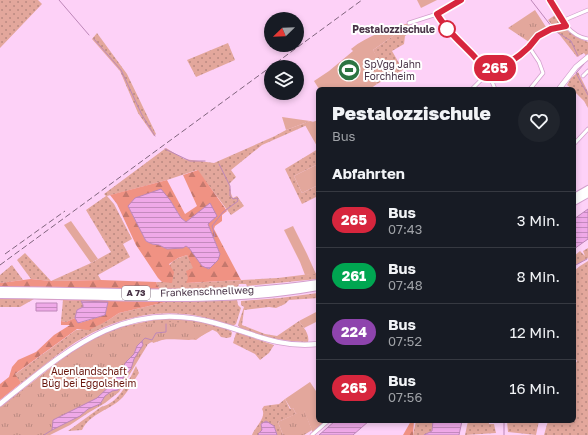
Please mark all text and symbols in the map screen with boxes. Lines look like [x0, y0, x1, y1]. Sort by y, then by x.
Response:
north arrow [264, 12, 304, 52]
map controls [264, 12, 304, 100]
marker: Pestalozzischule [438, 20, 456, 38]
place label: Pestalozzischule [352, 23, 435, 35]
line badge: 265 [472, 55, 518, 81]
sports icon: SpVgg Jahn Forchheim [336, 57, 362, 83]
place label: SpVgg Jahn Forchheim [364, 58, 421, 82]
text: 265 [482, 59, 508, 76]
button: layers [264, 60, 304, 100]
button: heart [518, 100, 560, 142]
text: Pestalozzischule [332, 101, 491, 124]
text: Bus [332, 128, 355, 144]
text: Abfahrten [332, 164, 405, 182]
text: Bus [388, 203, 416, 221]
text: 265 [341, 211, 367, 228]
text: 3 Min. [517, 211, 560, 229]
text: 07:43 [388, 221, 422, 237]
text: Bus [388, 259, 416, 277]
text: 261 [342, 267, 366, 284]
text: 8 Min. [516, 267, 560, 285]
text: 07:48 [388, 277, 423, 293]
street label: Frankenschnellweg [160, 283, 254, 299]
road number: A 73 [122, 286, 150, 300]
text: Bus [388, 315, 416, 333]
text: 224 [341, 323, 367, 340]
text: 12 Min. [510, 323, 560, 341]
text: 07:52 [388, 333, 422, 349]
park label: Auenlandschaft Büg bei Eggolsheim [42, 365, 137, 389]
text: Bus [388, 371, 416, 389]
text: 265 [341, 379, 367, 396]
text: 16 Min. [509, 379, 560, 397]
text: 07:56 [388, 389, 422, 405]

